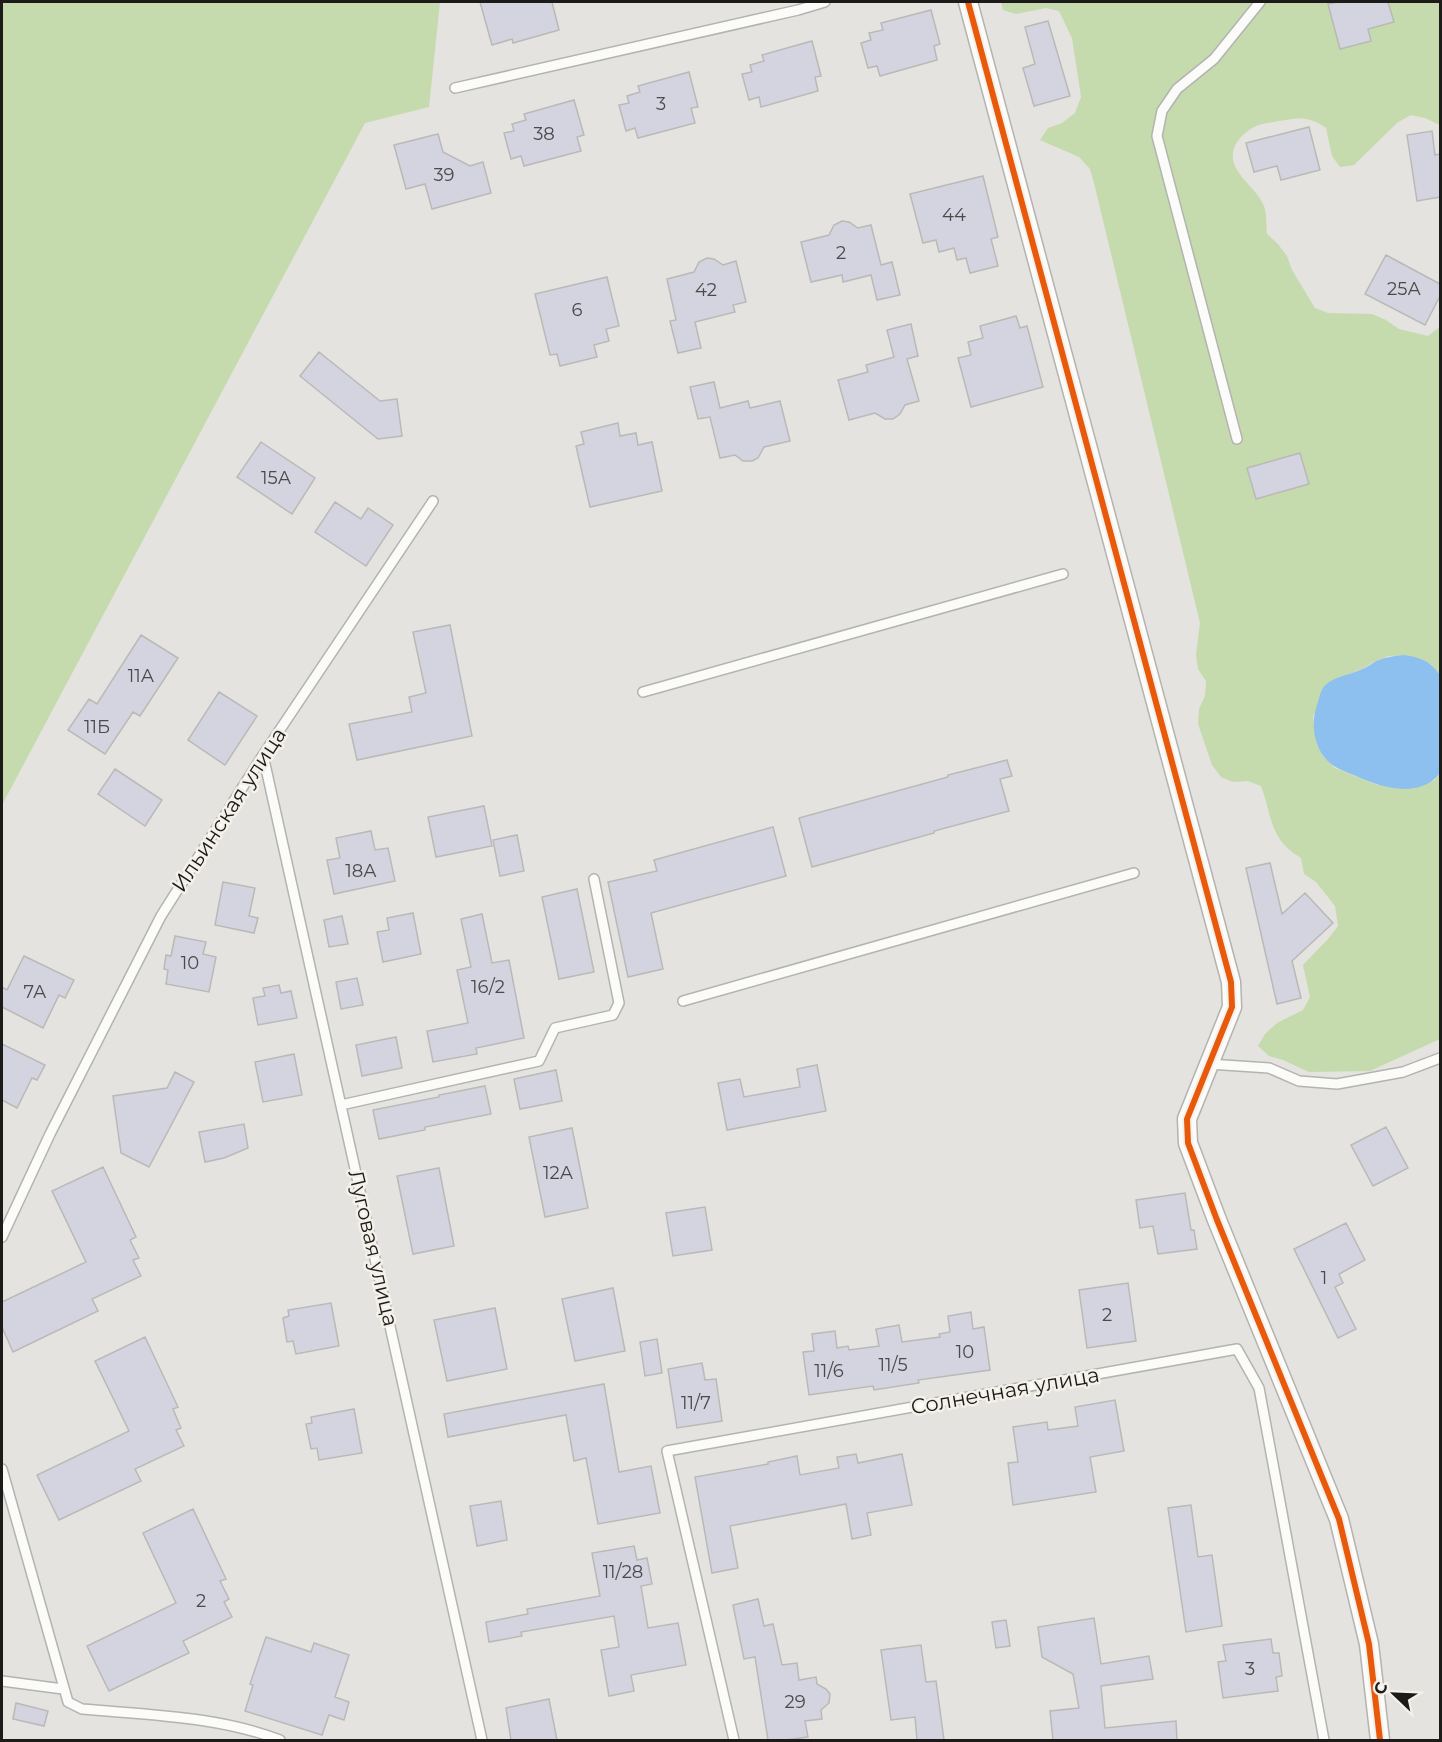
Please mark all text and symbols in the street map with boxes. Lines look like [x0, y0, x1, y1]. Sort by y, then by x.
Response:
house number: 3 [656, 93, 666, 115]
house number: 38 [533, 123, 555, 145]
house number: 39 [433, 164, 455, 186]
house number: 44 [942, 204, 966, 226]
house number: 2 [836, 242, 846, 264]
house number: 25А [1387, 278, 1422, 300]
house number: 42 [695, 279, 717, 301]
house number: 6 [572, 299, 583, 321]
house number: 15А [261, 467, 292, 489]
house number: 11А [128, 665, 155, 687]
house number: 11Б [84, 716, 110, 738]
street label: Ильинская улица [166, 723, 291, 897]
house number: 18А [345, 860, 377, 882]
house number: 10 [181, 952, 199, 974]
house number: 16/2 [471, 976, 505, 998]
house number: 7А [24, 981, 47, 1003]
house number: 12А [543, 1162, 574, 1184]
street label: Луговая улица [343, 1167, 404, 1329]
house number: 1 [1321, 1267, 1327, 1289]
house number: 2 [1102, 1304, 1112, 1326]
house number: 10 [956, 1341, 974, 1363]
house number: 11/5 [878, 1354, 908, 1376]
house number: 11/6 [814, 1360, 844, 1382]
street label: Солнечная улица [909, 1362, 1101, 1419]
house number: 11/7 [681, 1392, 711, 1414]
house number: 11/28 [603, 1561, 643, 1583]
house number: 2 [196, 1590, 206, 1612]
house number: 3 [1245, 1658, 1255, 1680]
north arrow [1364, 1664, 1424, 1724]
text: С [1370, 1679, 1392, 1697]
house number: 29 [784, 1691, 806, 1713]

